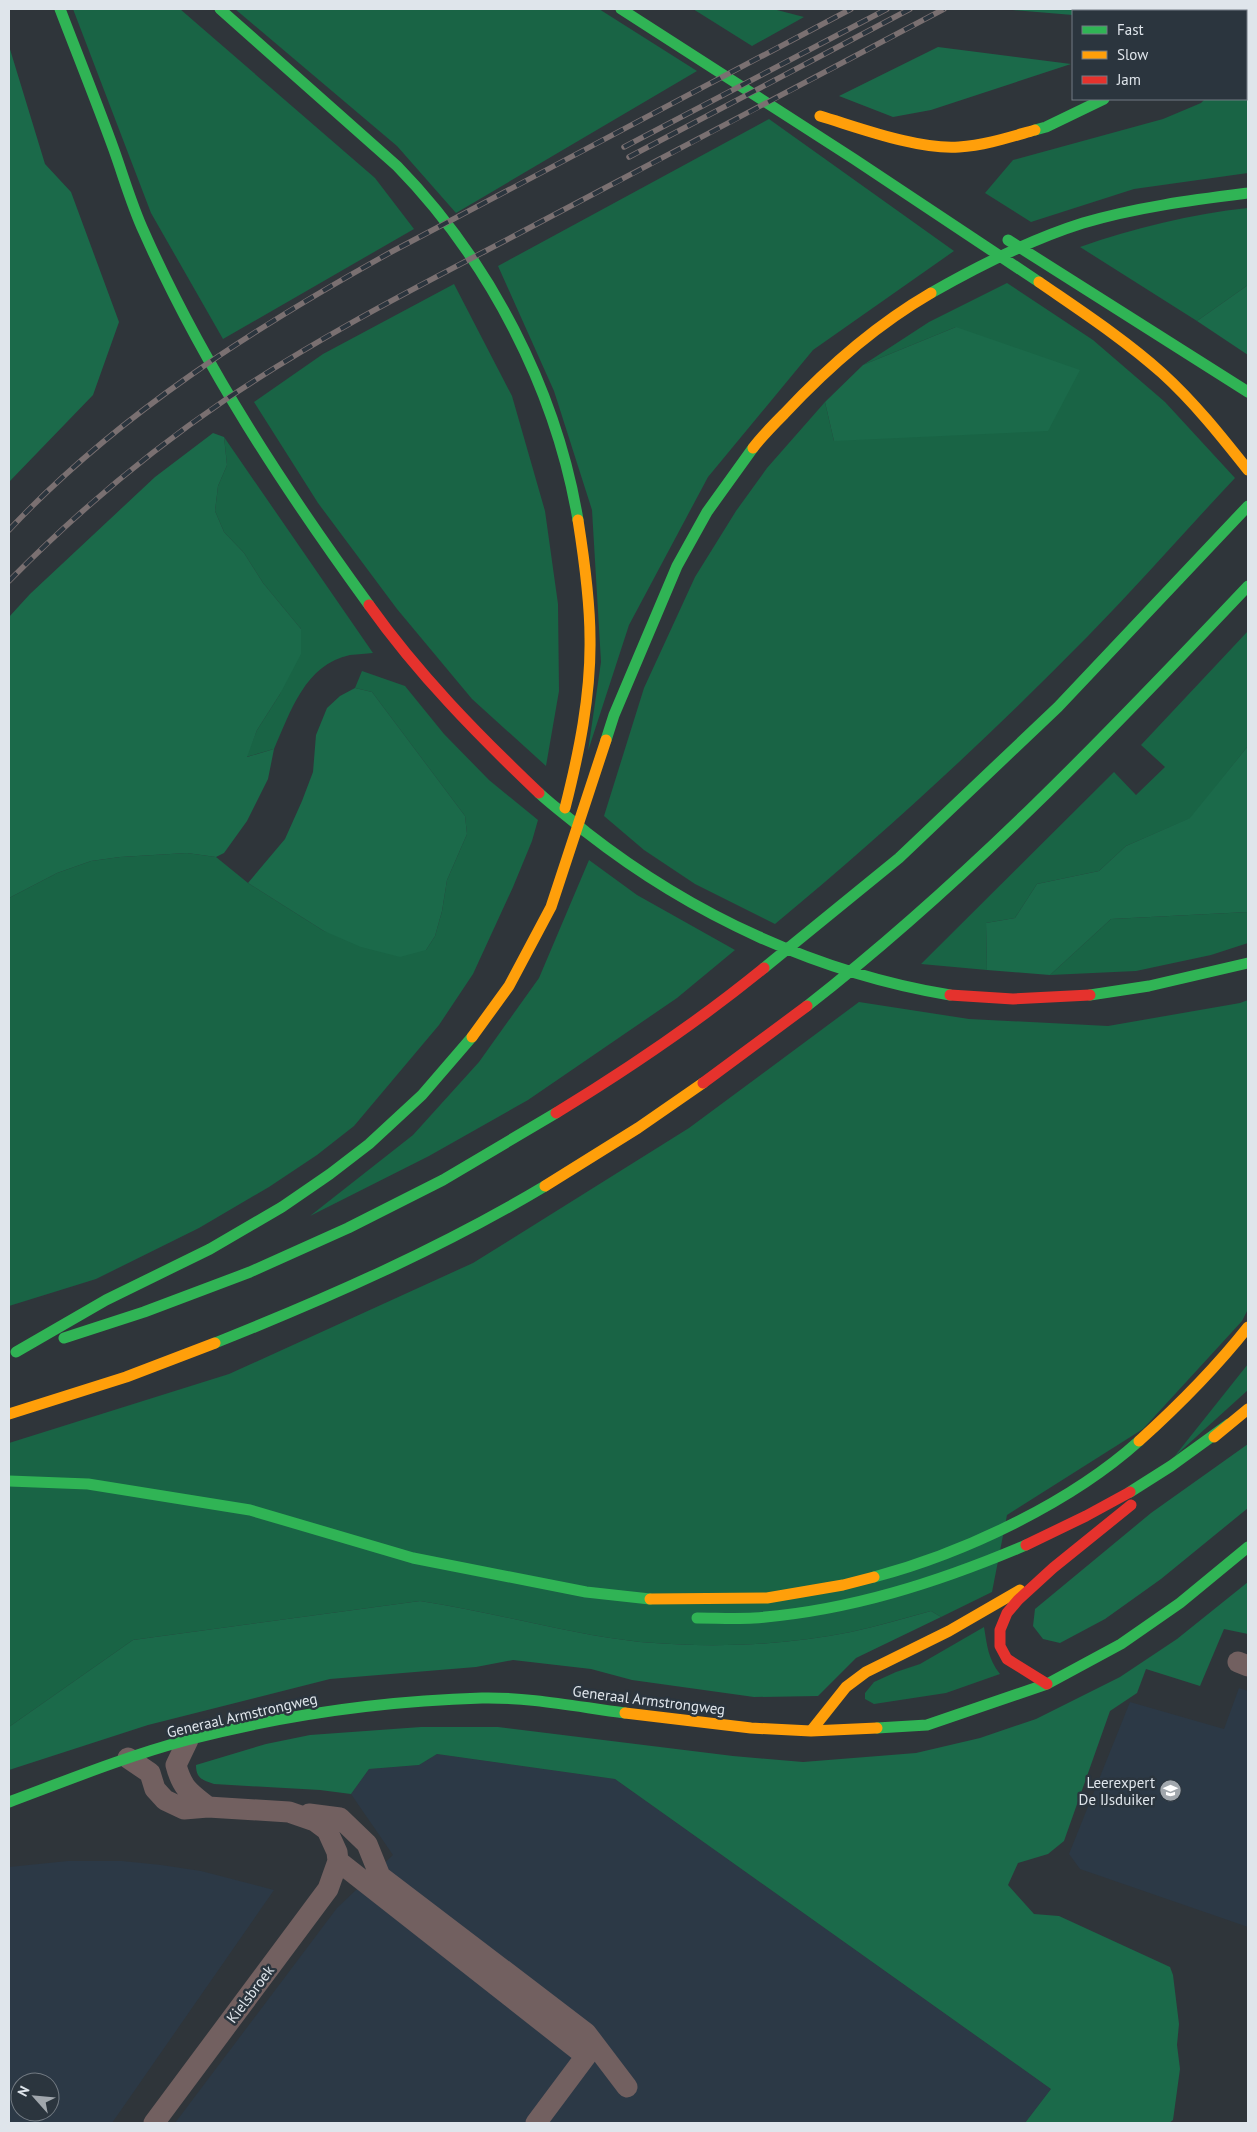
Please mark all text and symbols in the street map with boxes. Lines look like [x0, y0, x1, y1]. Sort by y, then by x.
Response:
legend [1072, 10, 1247, 100]
text: Fast [1117, 20, 1144, 39]
text: Slow [1117, 45, 1148, 64]
text: Jam [1116, 70, 1141, 89]
street label: Generaal Armstrongweg [572, 1681, 726, 1719]
street label: Generaal Armstrongweg [165, 1688, 319, 1742]
place label: Leerexpert De IJsduiker [1079, 1773, 1155, 1809]
school or university icon: Leerexpert De IJsduiker [1159, 1779, 1183, 1803]
street label: Kielsbroek [222, 1961, 278, 2027]
north arrow [10, 2072, 60, 2122]
text: N [13, 2083, 34, 2099]

